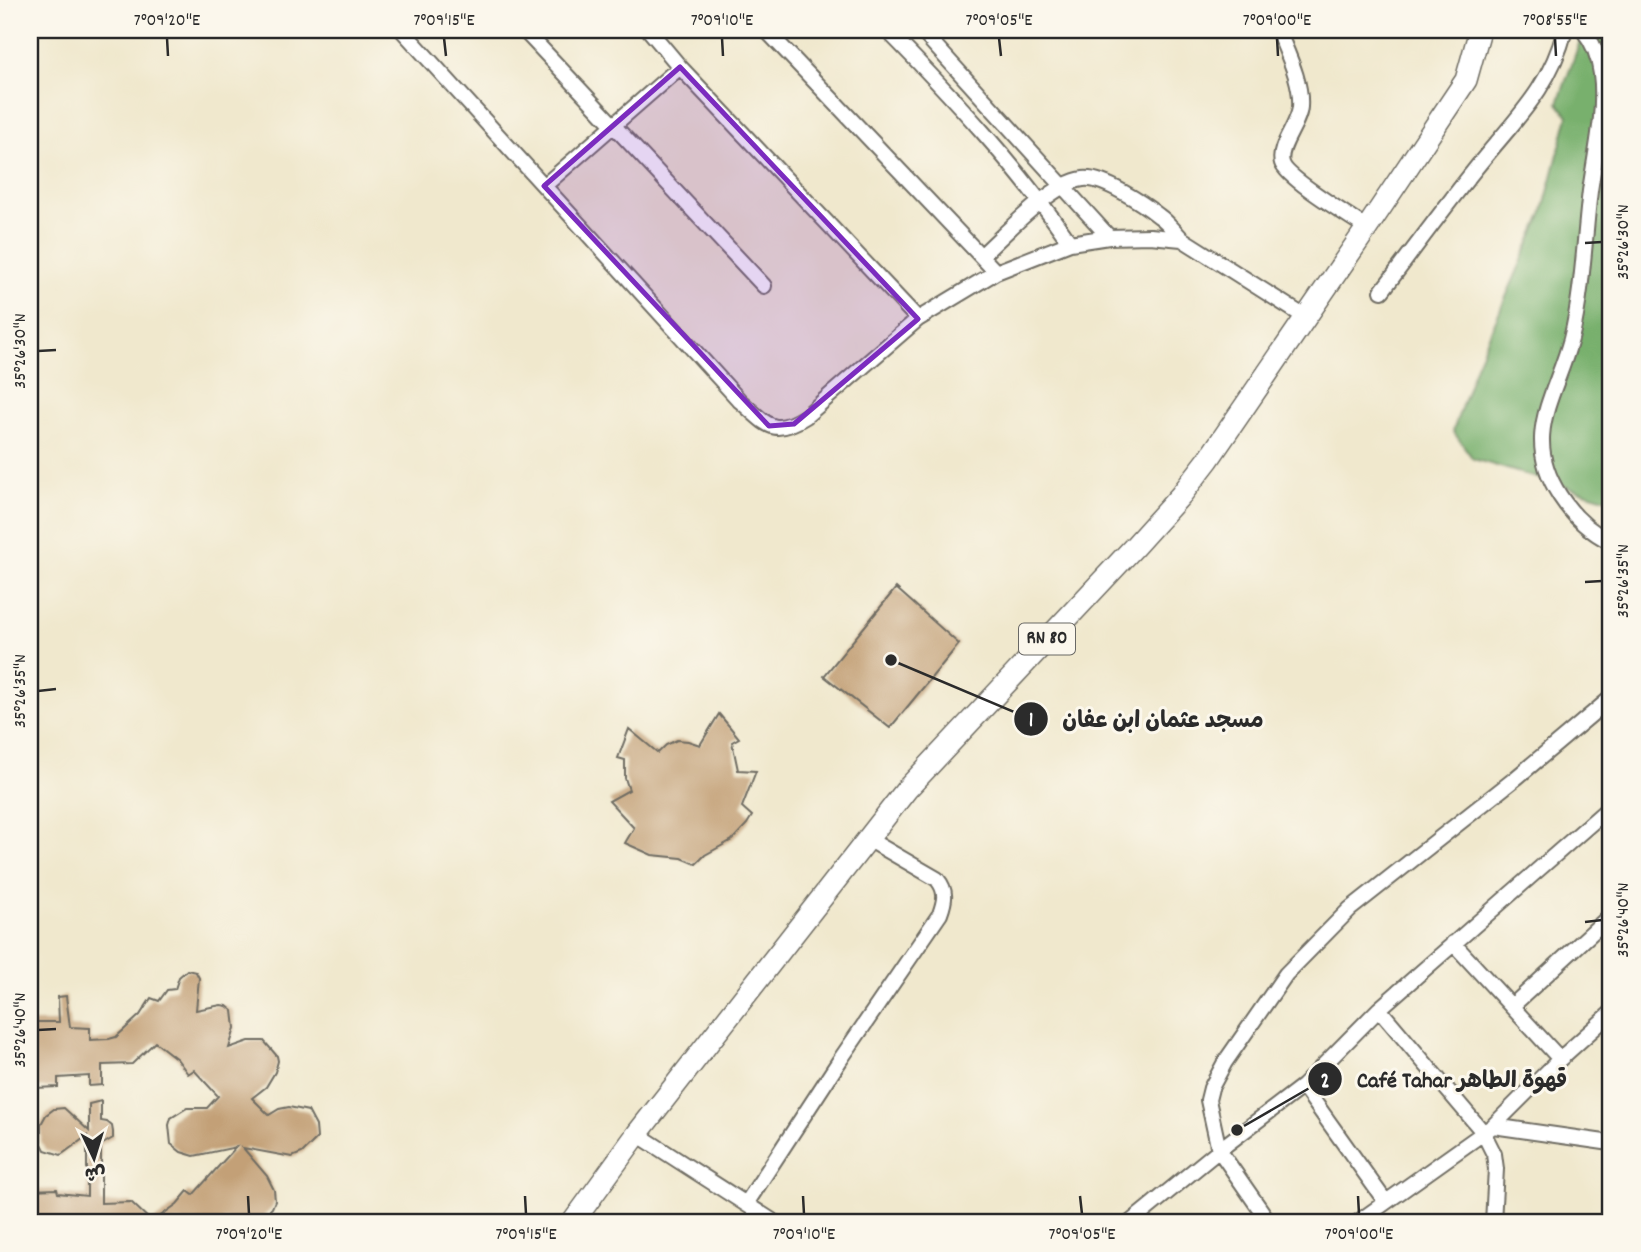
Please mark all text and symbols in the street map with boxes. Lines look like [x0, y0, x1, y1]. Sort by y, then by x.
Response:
text: 7°09'20"E [134, 9, 200, 34]
text: 7°09'15"E [413, 9, 475, 34]
text: 7°09'10"E [691, 9, 753, 34]
text: 7°09'05"E [966, 9, 1033, 34]
text: 7°09'00"E [1243, 9, 1311, 34]
text: 7°08'55"E [1523, 9, 1587, 34]
text: 35°26'30"N [1612, 204, 1637, 280]
text: 35°26'30"N [9, 313, 34, 389]
text: 35°26'35"N [1612, 544, 1637, 618]
road number: RN 80 [1019, 624, 1075, 654]
text: 35°26'35"N [9, 654, 34, 728]
callout: مسجد عثمان ابن عفان [1013, 697, 1278, 741]
text: مسجد عثمان ابن عفان [1062, 706, 1264, 739]
text: 1 [1029, 707, 1033, 737]
text: 35°26'40"N [1612, 883, 1637, 957]
text: 35°26'40"N [9, 993, 34, 1067]
callout: Café Tahar قهوة الطاهر [1308, 1057, 1582, 1101]
text: Café Tahar قهوة الطاهر [1357, 1066, 1567, 1099]
text: 2 [1320, 1068, 1330, 1098]
north arrow [60, 1122, 130, 1192]
text: ش [83, 1157, 106, 1186]
text: 7°09'20"E [216, 1223, 282, 1248]
text: 7°09'15"E [495, 1223, 557, 1248]
text: 7°09'10"E [773, 1223, 835, 1248]
text: 7°09'05"E [1049, 1223, 1116, 1248]
text: 7°09'00"E [1325, 1223, 1393, 1248]

